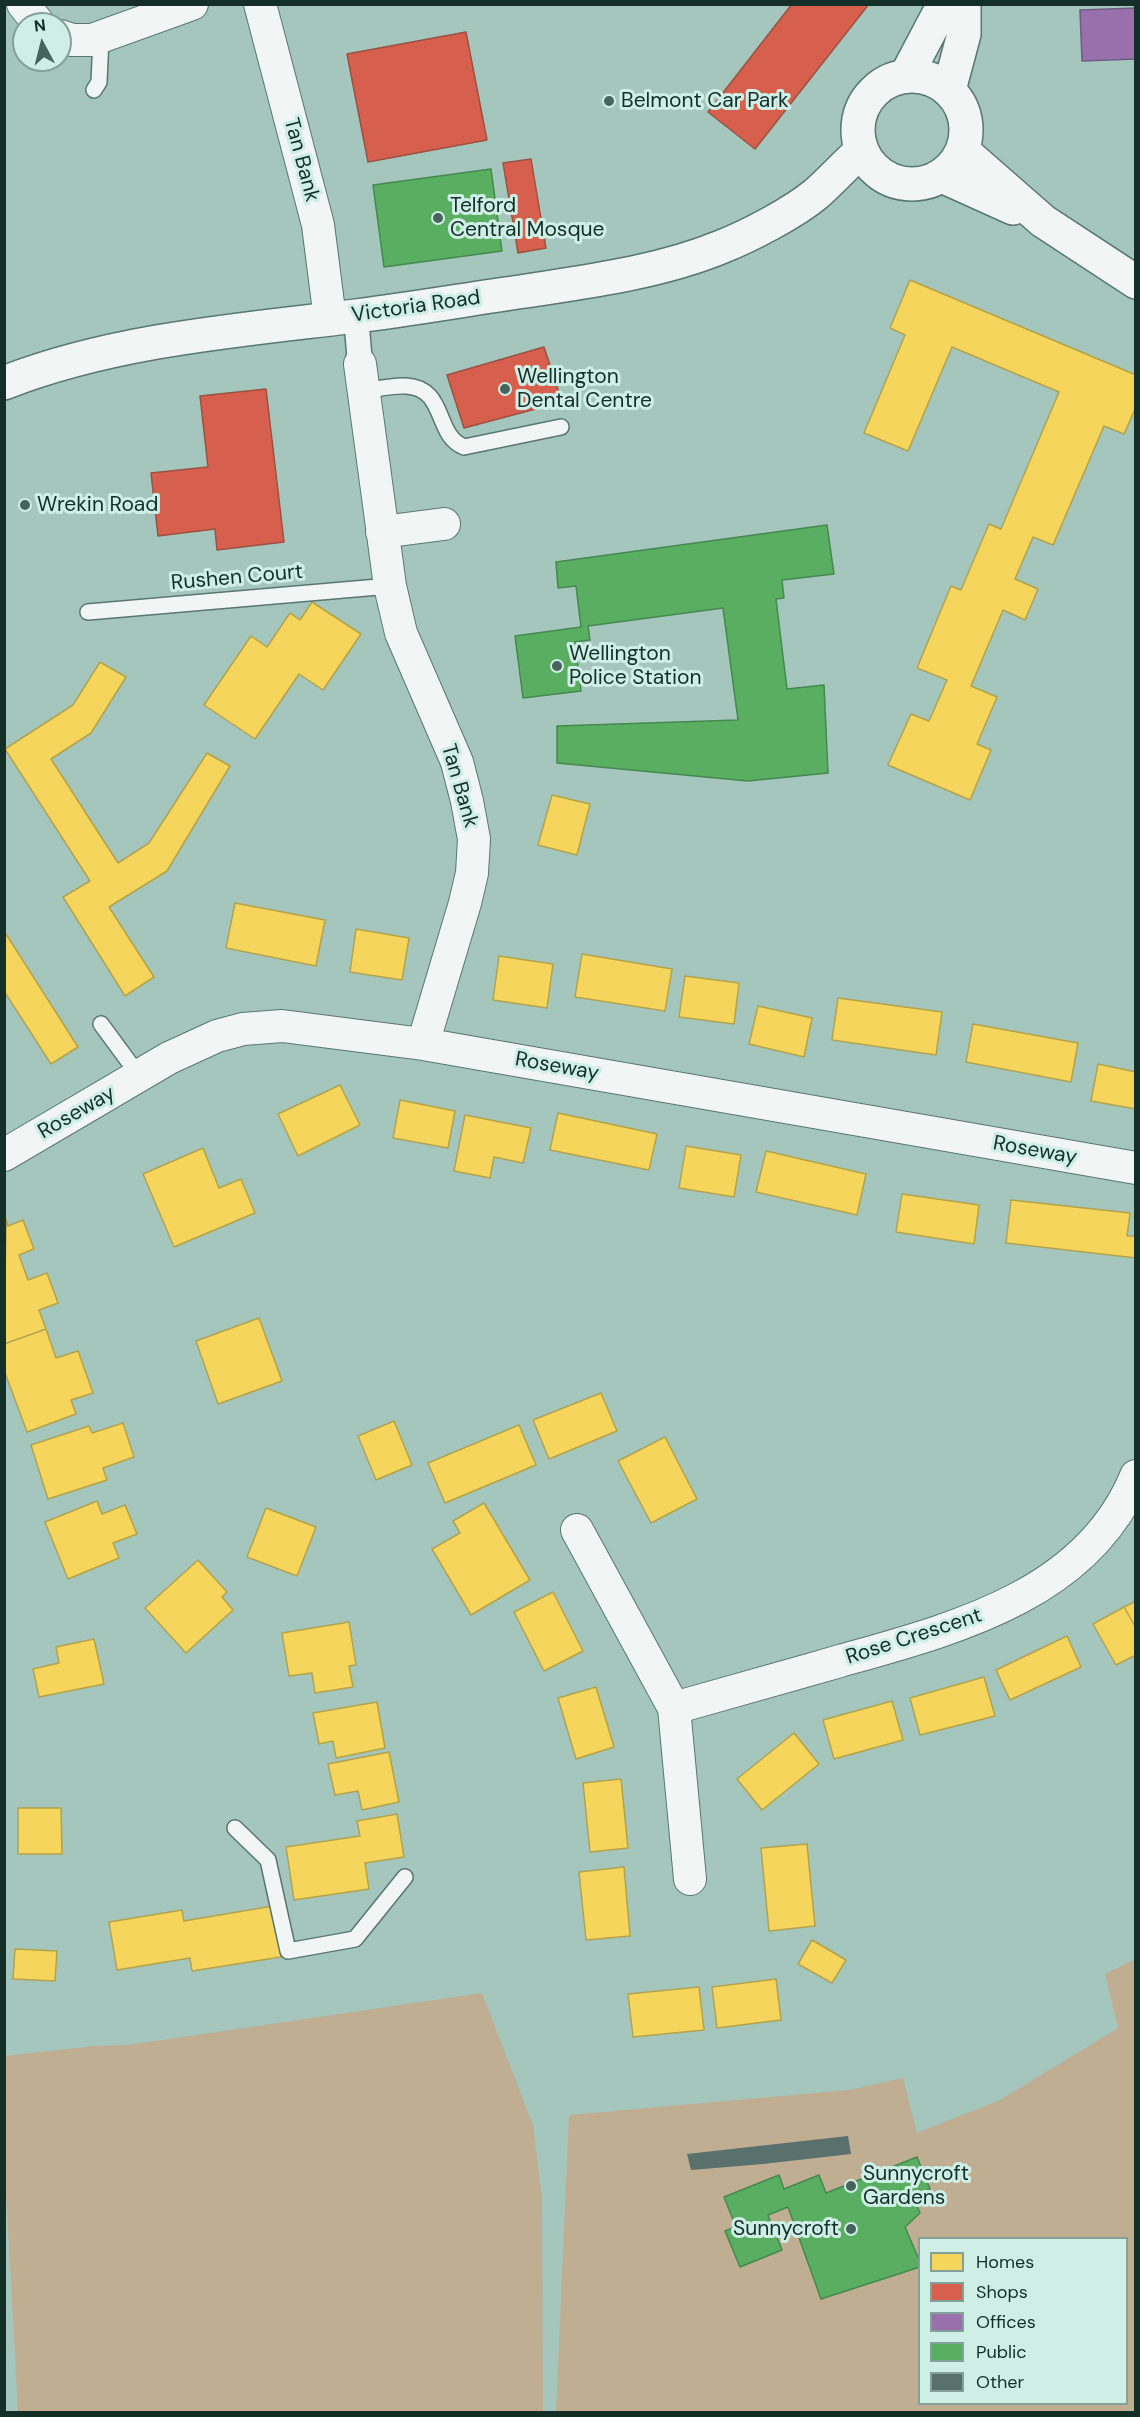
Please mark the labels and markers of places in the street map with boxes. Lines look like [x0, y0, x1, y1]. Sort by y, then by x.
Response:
place label: Belmont Car Park [621, 88, 789, 114]
marker: Belmont Car Park [602, 94, 616, 108]
place label: Telford Central Mosque [450, 193, 605, 243]
marker: Telford Central Mosque [431, 211, 445, 225]
place label: Wellington Dental Centre [517, 364, 652, 414]
marker: Wellington Dental Centre [498, 382, 512, 396]
place label: Wrekin Road [37, 492, 158, 518]
marker: Wrekin Road [18, 498, 32, 512]
place label: Wellington Police Station [569, 641, 702, 691]
marker: Wellington Police Station [550, 659, 564, 673]
place label: Sunnycroft Gardens [863, 2161, 969, 2211]
marker: Sunnycroft Gardens [844, 2179, 858, 2193]
place label: Sunnycroft [733, 2216, 839, 2242]
marker: Sunnycroft [844, 2222, 858, 2236]

